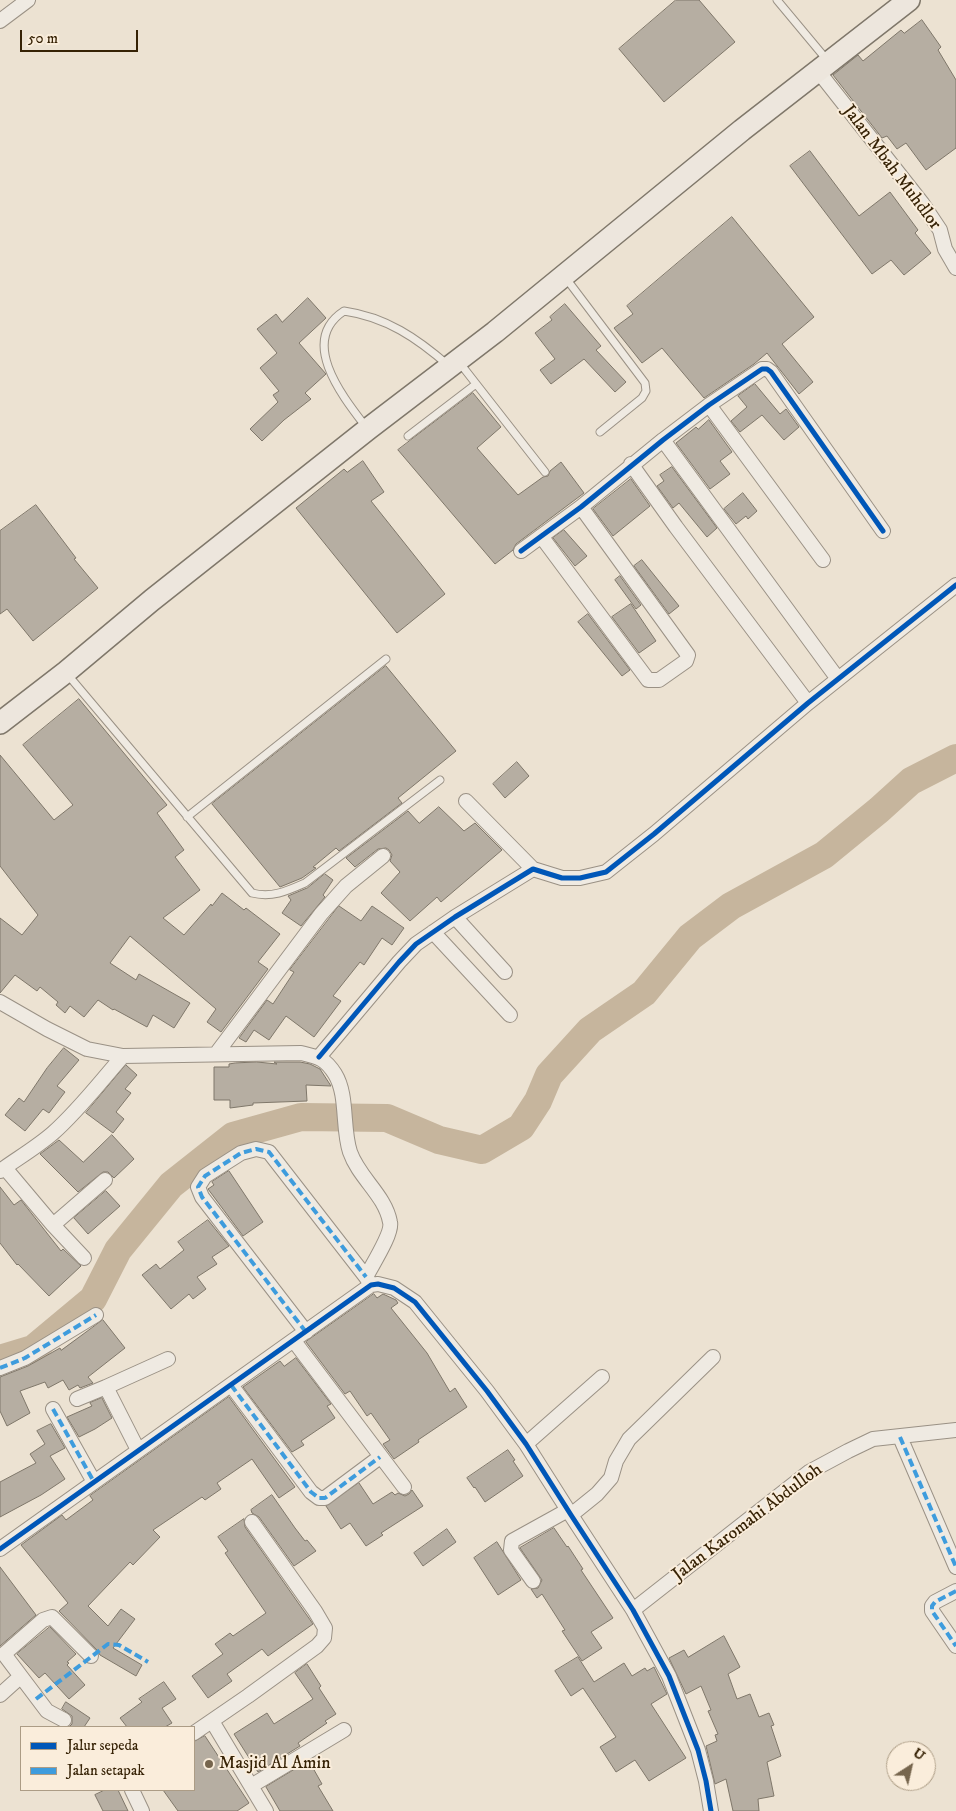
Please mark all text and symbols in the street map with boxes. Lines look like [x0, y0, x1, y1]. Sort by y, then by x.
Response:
scale bar [22, 20, 140, 52]
text: 50 m [28, 29, 58, 48]
street label: Jalan Mbah Muhdlor [837, 101, 945, 235]
street label: Jalan Karomahi Abdulloh [669, 1460, 827, 1586]
legend [20, 1726, 195, 1791]
text: Jalur sepeda [67, 1736, 138, 1755]
north arrow [886, 1741, 936, 1791]
text: U [909, 1744, 929, 1765]
place label: Masjid Al Amin [219, 1753, 331, 1775]
marker: Masjid Al Amin [203, 1758, 215, 1770]
text: Jalan setapak [67, 1761, 145, 1780]

